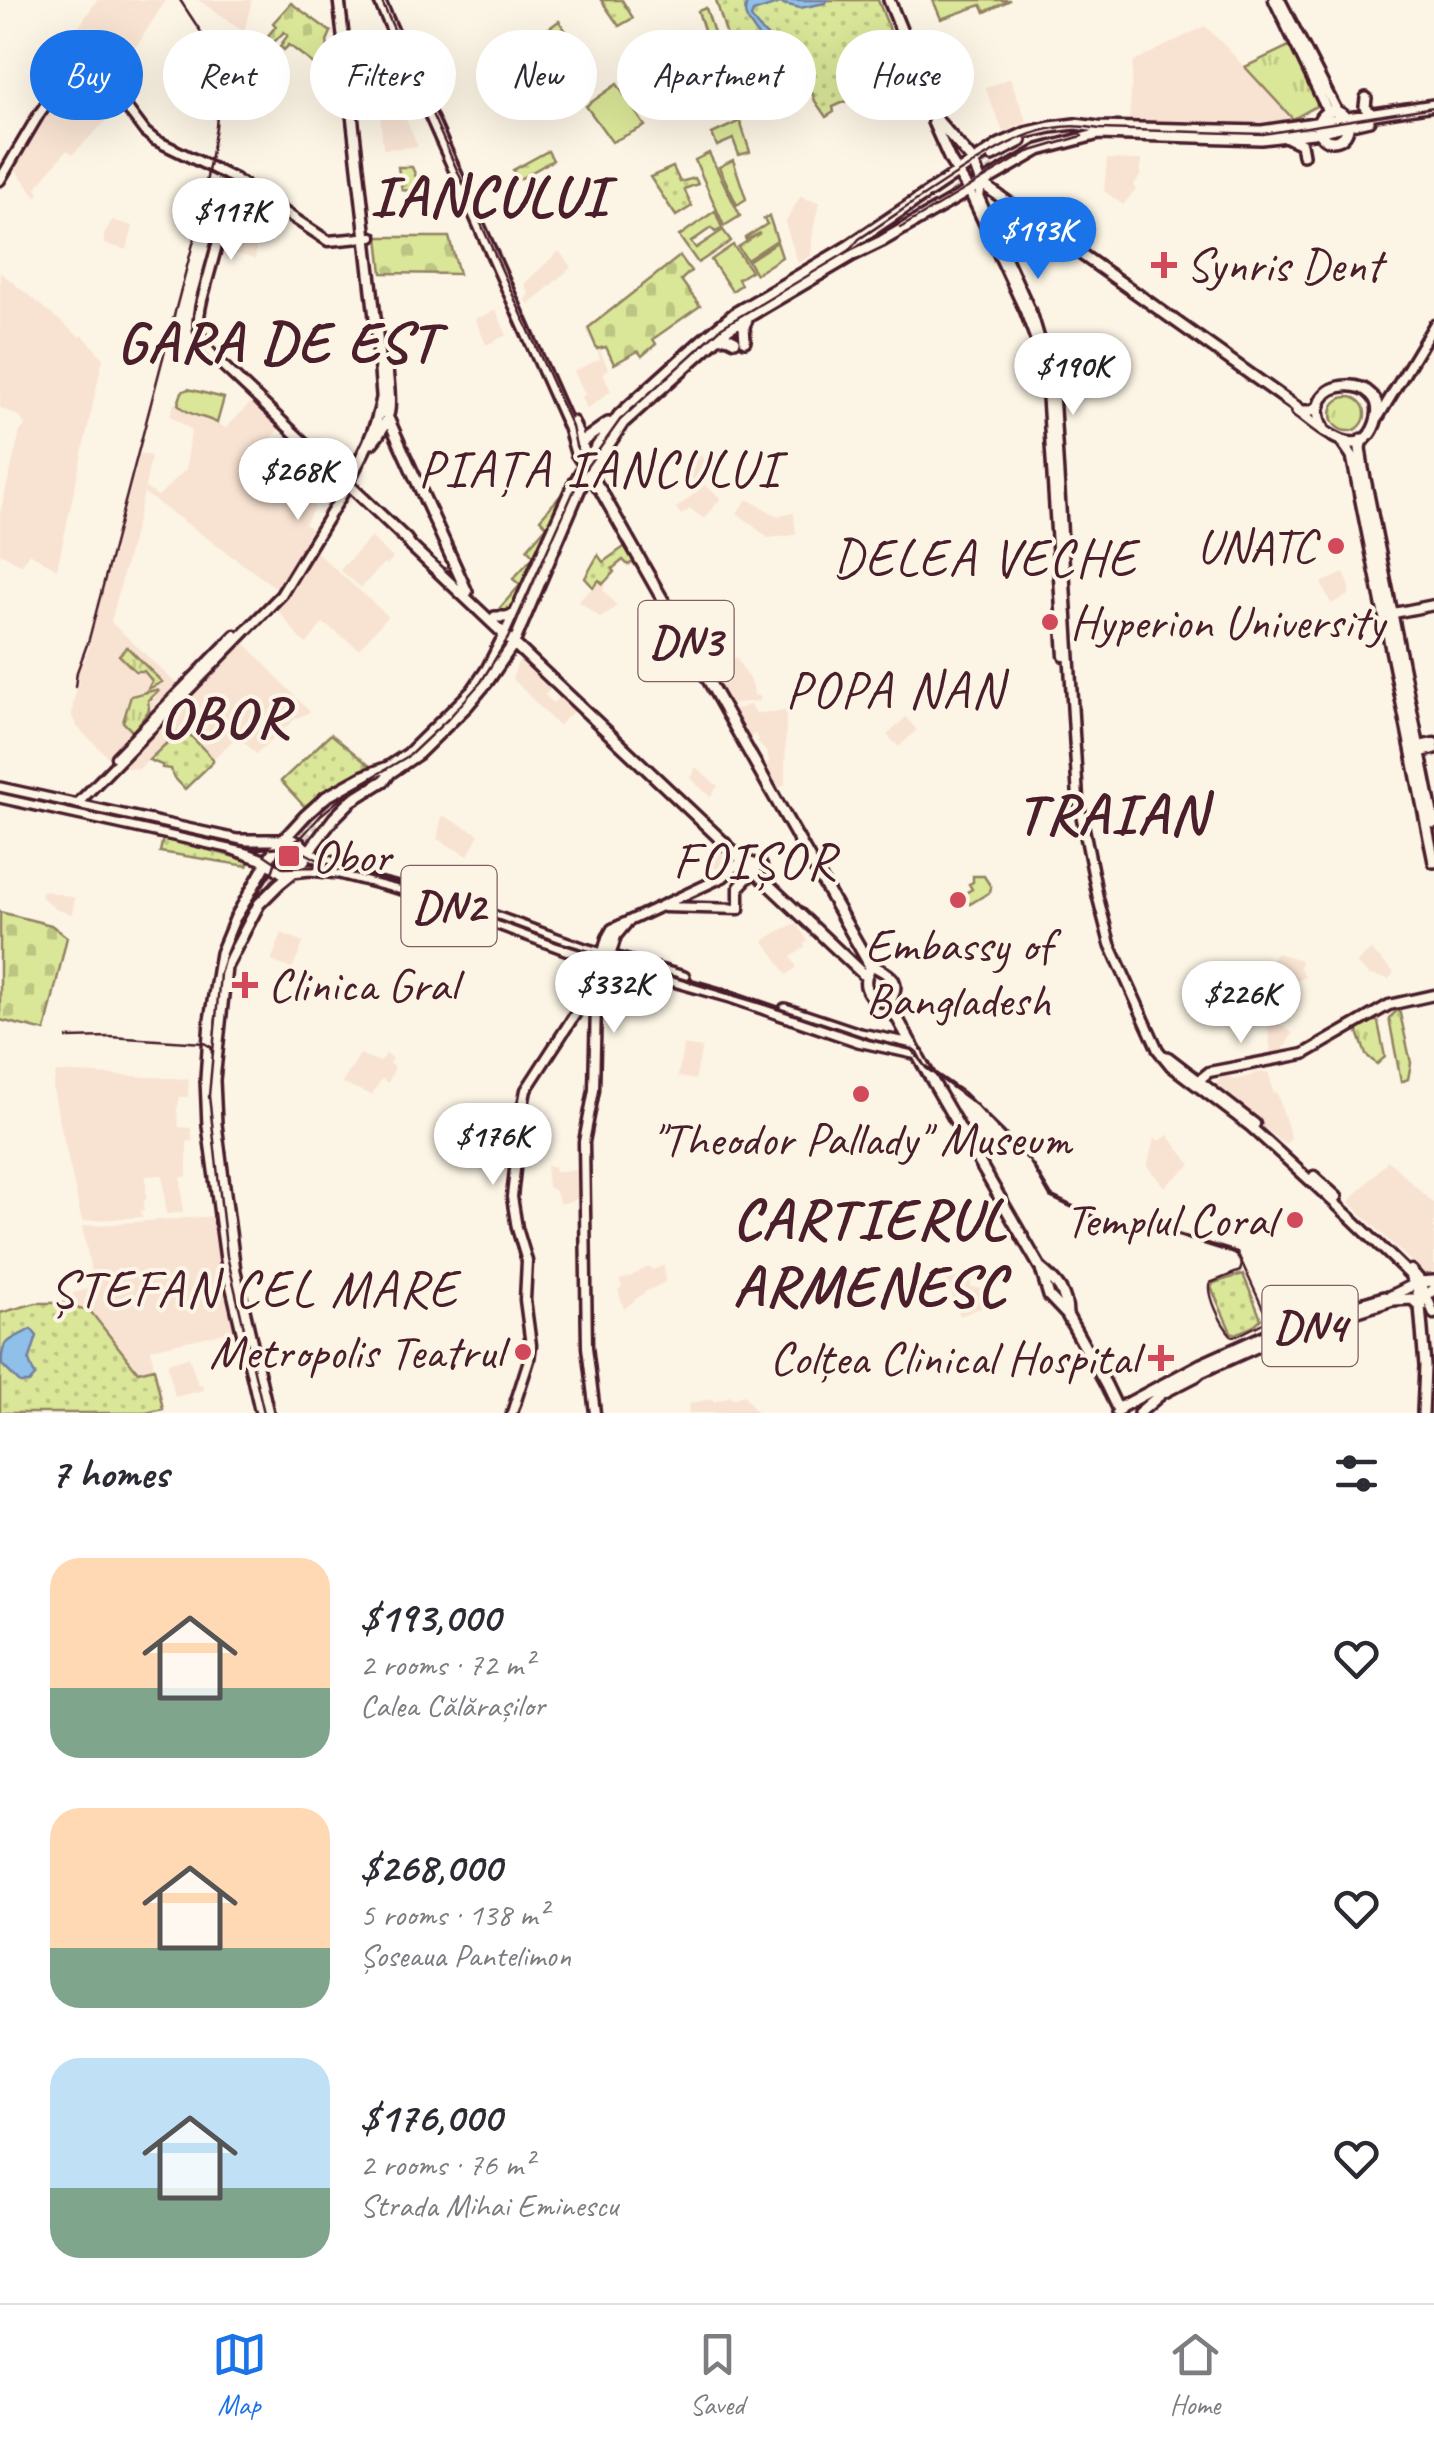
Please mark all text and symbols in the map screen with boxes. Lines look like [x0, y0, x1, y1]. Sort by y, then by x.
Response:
chip: Buy [30, 30, 143, 120]
chip: Rent [163, 30, 290, 120]
chip: Filters [310, 30, 456, 120]
chip: New [476, 30, 597, 120]
chip: Apartment [617, 30, 816, 120]
chip: House [836, 30, 974, 120]
district label: IANCULUI [370, 159, 618, 232]
pin: $117K [161, 178, 301, 263]
text: $117K [194, 190, 268, 231]
pin: $193K [968, 197, 1108, 282]
text: $193K [1001, 209, 1075, 250]
place label: Synris Dent [1186, 235, 1388, 295]
marker: Synris Dent [1151, 252, 1177, 278]
district label: GARA DE EST [117, 305, 449, 378]
pin: $190K [1003, 333, 1143, 418]
text: $190K [1036, 345, 1110, 386]
district label: PIAȚA IANCULUI [418, 436, 789, 502]
pin: $268K [228, 438, 368, 523]
text: $268K [261, 450, 335, 491]
place label: UNATC [1197, 516, 1321, 576]
district label: DELEA VECHE [832, 525, 1142, 591]
marker: UNATC [1325, 535, 1347, 557]
place label: Hyperion University [1070, 592, 1388, 652]
road number: DN3 [638, 601, 734, 681]
marker: Hyperion University [1039, 611, 1061, 633]
district label: POPA NAN [785, 657, 1010, 723]
district label: OBOR [160, 680, 295, 753]
district label: TRAIAN [1016, 777, 1214, 850]
place label: Obor [312, 826, 395, 886]
district label: FOIȘOR [673, 828, 841, 894]
marker: Obor [276, 843, 302, 869]
road number: DN2 [402, 866, 496, 946]
marker: Embassy of Bangladesh [947, 889, 969, 911]
place label: Embassy of Bangladesh [865, 915, 1062, 1030]
pin: $332K [544, 951, 684, 1036]
place label: Clinica Gral [268, 955, 465, 1015]
pin: $226K [1171, 961, 1311, 1046]
text: $332K [577, 963, 651, 1004]
marker: Clinica Gral [232, 972, 258, 998]
text: $226K [1204, 973, 1278, 1014]
marker: "Theodor Pallady" Museum [850, 1083, 872, 1105]
pin: $176K [423, 1103, 563, 1188]
place label: "Theodor Pallady" Museum [651, 1109, 1074, 1169]
text: $176K [456, 1115, 530, 1156]
district label: CARTIERUL ARMENESC [733, 1182, 1012, 1322]
place label: Templul Coral [1065, 1190, 1283, 1250]
marker: Templul Coral [1284, 1209, 1306, 1231]
district label: ȘTEFAN CEL MARE [49, 1256, 463, 1322]
road number: DN4 [1262, 1286, 1358, 1366]
place label: Metropolis Teatrul [209, 1322, 511, 1382]
place label: Colțea Clinical Hospital [770, 1328, 1146, 1388]
marker: Metropolis Teatrul [512, 1341, 534, 1363]
marker: Colțea Clinical Hospital [1148, 1345, 1174, 1371]
icon: filters [1329, 1446, 1384, 1501]
text: 7 homes [50, 1447, 168, 1500]
text: $193,000 [360, 1591, 500, 1644]
icon: home [130, 1598, 250, 1718]
icon: heart [1329, 1631, 1384, 1686]
text: 2 rooms · 72 m² [360, 1644, 533, 1685]
text: Calea Călărașilor [360, 1685, 545, 1726]
text: $268,000 [360, 1841, 502, 1894]
icon: home [130, 1848, 250, 1968]
icon: heart [1329, 1881, 1384, 1936]
text: 5 rooms · 138 m² [360, 1894, 547, 1935]
text: Șoseaua Pantelimon [360, 1935, 571, 1976]
text: $176,000 [360, 2091, 501, 2144]
icon: home [130, 2098, 250, 2218]
icon: heart [1329, 2131, 1384, 2186]
text: 2 rooms · 76 m² [360, 2144, 533, 2185]
text: Strada Mihai Eminescu [360, 2185, 618, 2226]
tab: Map [212, 2327, 267, 2422]
tab: Saved [690, 2327, 745, 2422]
tab: Home [1168, 2327, 1223, 2422]

